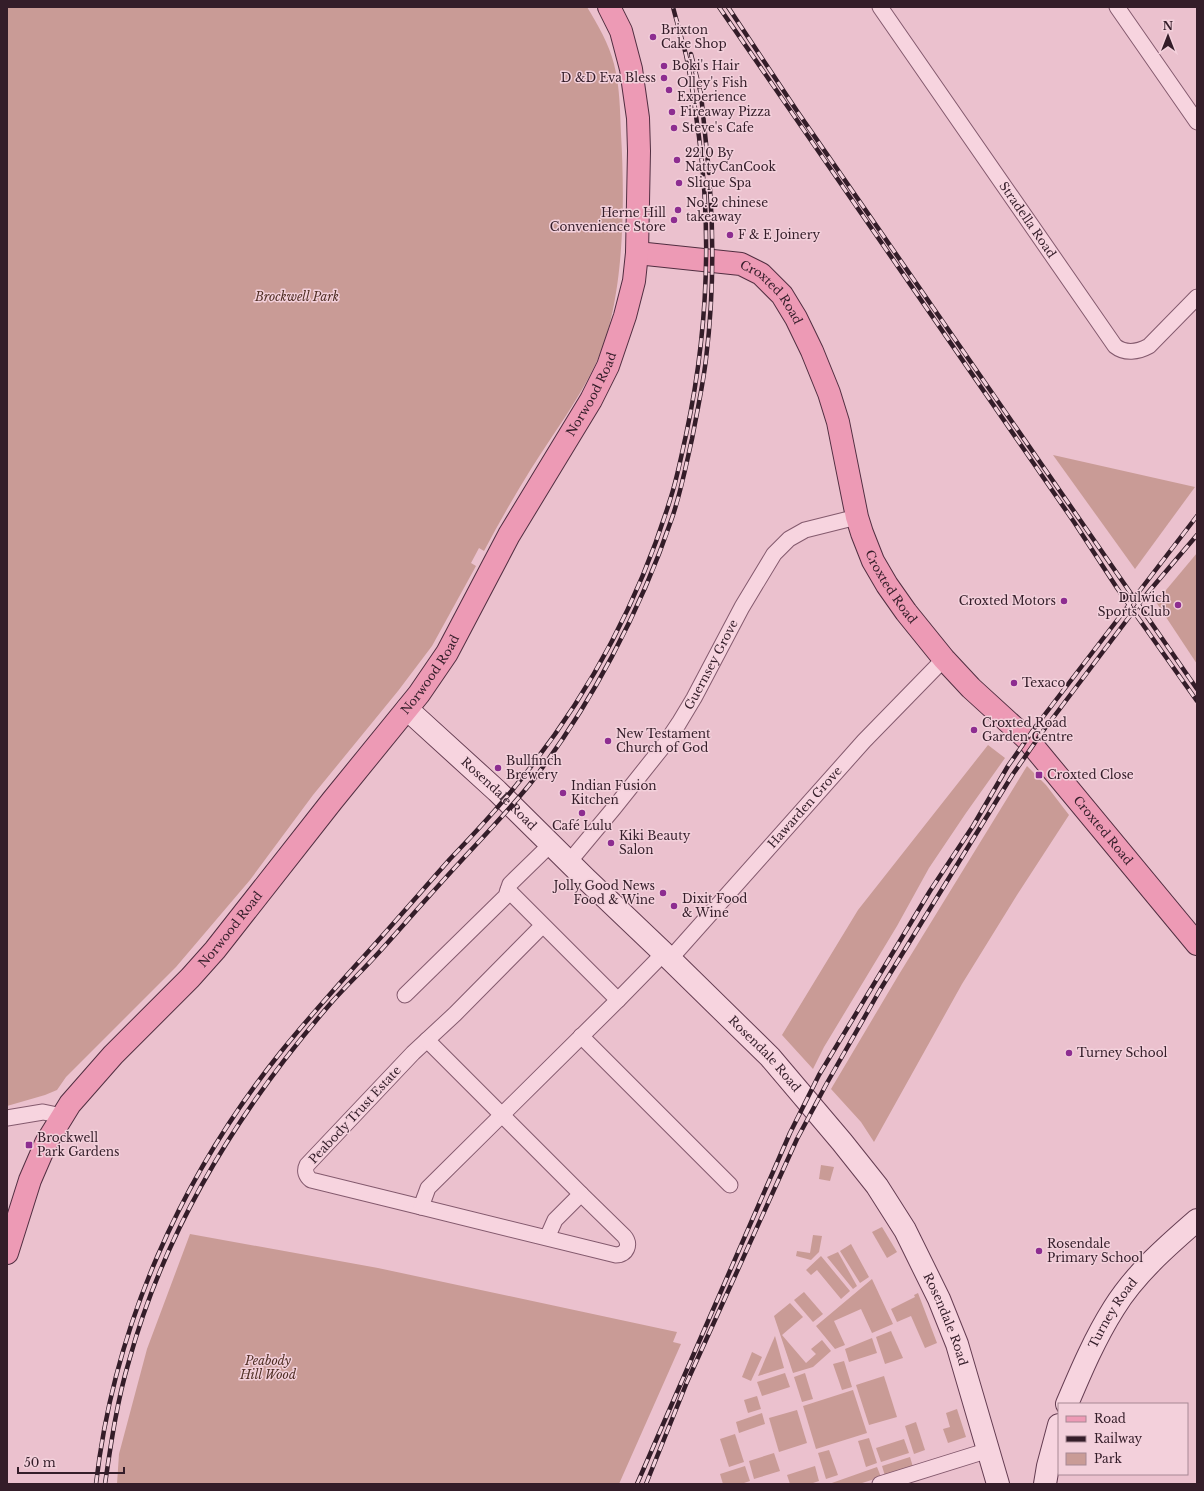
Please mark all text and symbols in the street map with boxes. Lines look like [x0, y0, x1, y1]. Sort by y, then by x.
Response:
north arrow [1148, 16, 1188, 56]
text: N [1163, 19, 1174, 33]
place label: Brixton Cake Shop [661, 22, 727, 51]
marker: Brixton Cake Shop [648, 32, 658, 42]
place label: Boki's Hair [672, 58, 740, 73]
marker: Boki's Hair [659, 61, 669, 71]
place label: D &D Eva Bless [561, 70, 656, 85]
marker: D &D Eva Bless [659, 73, 669, 83]
place label: Olley's Fish Experience [677, 75, 748, 104]
marker: Olley's Fish Experience [664, 85, 674, 95]
place label: Fireaway Pizza [680, 104, 771, 119]
marker: Fireaway Pizza [667, 107, 677, 117]
place label: Steve's Cafe [682, 120, 754, 135]
marker: Steve's Cafe [669, 123, 679, 133]
place label: 2210 By NattyCanCook [685, 145, 776, 174]
marker: 2210 By NattyCanCook [672, 155, 682, 165]
place label: Slique Spa [687, 175, 752, 190]
marker: Slique Spa [674, 178, 684, 188]
street label: Stradella Road [996, 179, 1060, 261]
place label: No. 2 chinese takeaway [686, 195, 768, 224]
place label: Herne Hill Convenience Store [550, 205, 666, 234]
marker: No. 2 chinese takeaway [673, 205, 683, 215]
marker: Herne Hill Convenience Store [669, 215, 679, 225]
place label: F & E Joinery [738, 227, 820, 242]
marker: F & E Joinery [725, 230, 735, 240]
street label: Croxted Road [738, 257, 806, 326]
park label: Brockwell Park [254, 289, 339, 304]
street label: Norwood Road [563, 350, 619, 439]
street label: Croxted Road [862, 548, 920, 627]
place label: Dulwich Sports Club [1098, 590, 1170, 619]
place label: Croxted Motors [959, 593, 1056, 608]
marker: Croxted Motors [1059, 596, 1069, 606]
marker: Dulwich Sports Club [1173, 600, 1183, 610]
street label: Guernsey Grove [681, 617, 741, 712]
street label: Norwood Road [397, 632, 462, 717]
place label: Texaco [1022, 675, 1066, 690]
marker: Texaco [1009, 678, 1019, 688]
place label: Croxted Road Garden Centre [982, 715, 1073, 744]
marker: Croxted Road Garden Centre [969, 725, 979, 735]
place label: New Testament Church of God [616, 726, 711, 755]
marker: New Testament Church of God [603, 736, 613, 746]
place label: Bullfinch Brewery [506, 753, 562, 782]
street label: Rosendale Road [458, 754, 540, 833]
marker: Bullfinch Brewery [493, 763, 503, 773]
street label: Hawarden Grove [764, 763, 845, 851]
place label: Croxted Close [1047, 767, 1134, 782]
marker: Croxted Close [1034, 770, 1044, 780]
place label: Indian Fusion Kitchen [571, 778, 657, 807]
marker: Indian Fusion Kitchen [558, 788, 568, 798]
street label: Croxted Road [1070, 793, 1136, 868]
marker: Café Lulu [577, 808, 587, 818]
place label: Café Lulu [552, 818, 612, 833]
place label: Kiki Beauty Salon [619, 828, 691, 857]
marker: Kiki Beauty Salon [606, 838, 616, 848]
place label: Jolly Good News Food & Wine [552, 878, 655, 907]
street label: Norwood Road [195, 888, 265, 970]
marker: Jolly Good News Food & Wine [658, 888, 668, 898]
place label: Dixit Food & Wine [682, 891, 747, 920]
marker: Dixit Food & Wine [669, 901, 679, 911]
street label: Rosendale Road [726, 1013, 804, 1095]
place label: Turney School [1077, 1045, 1168, 1060]
marker: Turney School [1064, 1048, 1074, 1058]
street label: Peabody Trust Estate [305, 1063, 404, 1167]
place label: Brockwell Park Gardens [37, 1130, 120, 1159]
marker: Brockwell Park Gardens [24, 1140, 34, 1150]
place label: Rosendale Primary School [1047, 1236, 1143, 1265]
marker: Rosendale Primary School [1034, 1246, 1044, 1256]
street label: Rosendale Road [920, 1270, 971, 1367]
street label: Turney Road [1085, 1275, 1140, 1351]
park label: Peabody Hill Wood [239, 1353, 297, 1382]
legend [1058, 1403, 1188, 1475]
text: Road [1094, 1411, 1126, 1426]
text: Railway [1094, 1431, 1143, 1446]
scale bar [18, 1449, 124, 1475]
text: Park [1094, 1451, 1122, 1466]
text: 50 m [24, 1455, 56, 1470]

